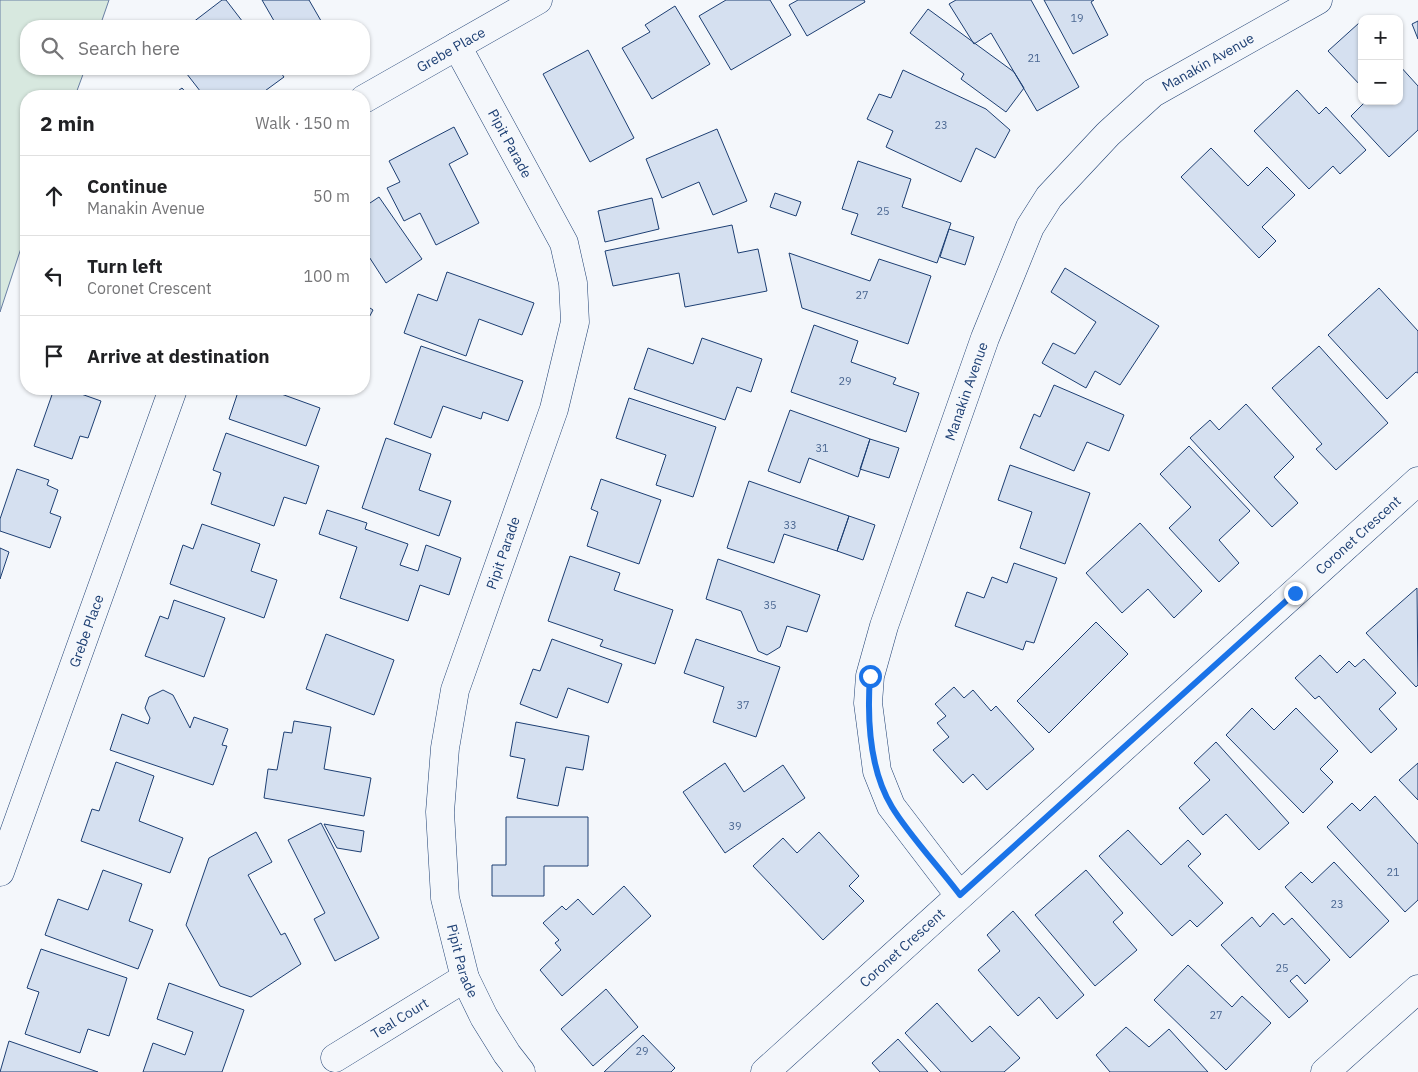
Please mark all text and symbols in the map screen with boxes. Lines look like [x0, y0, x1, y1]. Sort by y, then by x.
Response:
house number: 19 [1070, 11, 1084, 25]
map controls [1358, 15, 1403, 105]
button: + [1358, 15, 1403, 60]
search box [20, 20, 370, 75]
street label: Grebe Place [413, 23, 489, 76]
street label: Manakin Avenue [1159, 29, 1258, 95]
icon: search [38, 34, 66, 62]
text: Search here [78, 36, 180, 60]
house number: 21 [1027, 51, 1041, 65]
button: − [1358, 60, 1403, 105]
street label: Pipit Parade [484, 106, 536, 182]
text: 2 min [40, 109, 95, 137]
text: Walk · 150 m [255, 113, 350, 133]
house number: 23 [934, 118, 948, 132]
text: Continue [87, 174, 167, 198]
icon: ahead [40, 182, 68, 210]
text: 50 m [313, 186, 350, 206]
text: Manakin Avenue [87, 198, 205, 218]
house number: 25 [876, 204, 890, 218]
text: Turn left [87, 254, 163, 278]
icon: left [40, 262, 68, 290]
text: 100 m [303, 266, 350, 286]
text: Coronet Crescent [87, 278, 212, 298]
house number: 27 [855, 288, 869, 302]
street label: Manakin Avenue [941, 339, 992, 443]
icon: arrive [40, 342, 68, 370]
text: Arrive at destination [87, 344, 270, 368]
house number: 29 [838, 374, 852, 388]
house number: 31 [815, 441, 829, 455]
street label: Coronet Crescent [1312, 492, 1405, 578]
street label: Pipit Parade [482, 514, 524, 592]
house number: 33 [783, 518, 797, 532]
route end [1284, 582, 1307, 605]
street label: Grebe Place [65, 592, 108, 670]
house number: 35 [763, 598, 777, 612]
route start [859, 665, 882, 688]
house number: 37 [736, 698, 750, 712]
house number: 39 [728, 819, 742, 833]
house number: 21 [1386, 865, 1400, 879]
house number: 23 [1330, 897, 1344, 911]
street label: Coronet Crescent [856, 905, 949, 991]
street label: Pipit Parade [443, 922, 482, 1001]
house number: 25 [1275, 961, 1289, 975]
street label: Teal Court [368, 994, 432, 1043]
house number: 27 [1209, 1008, 1223, 1022]
house number: 29 [635, 1044, 649, 1058]

